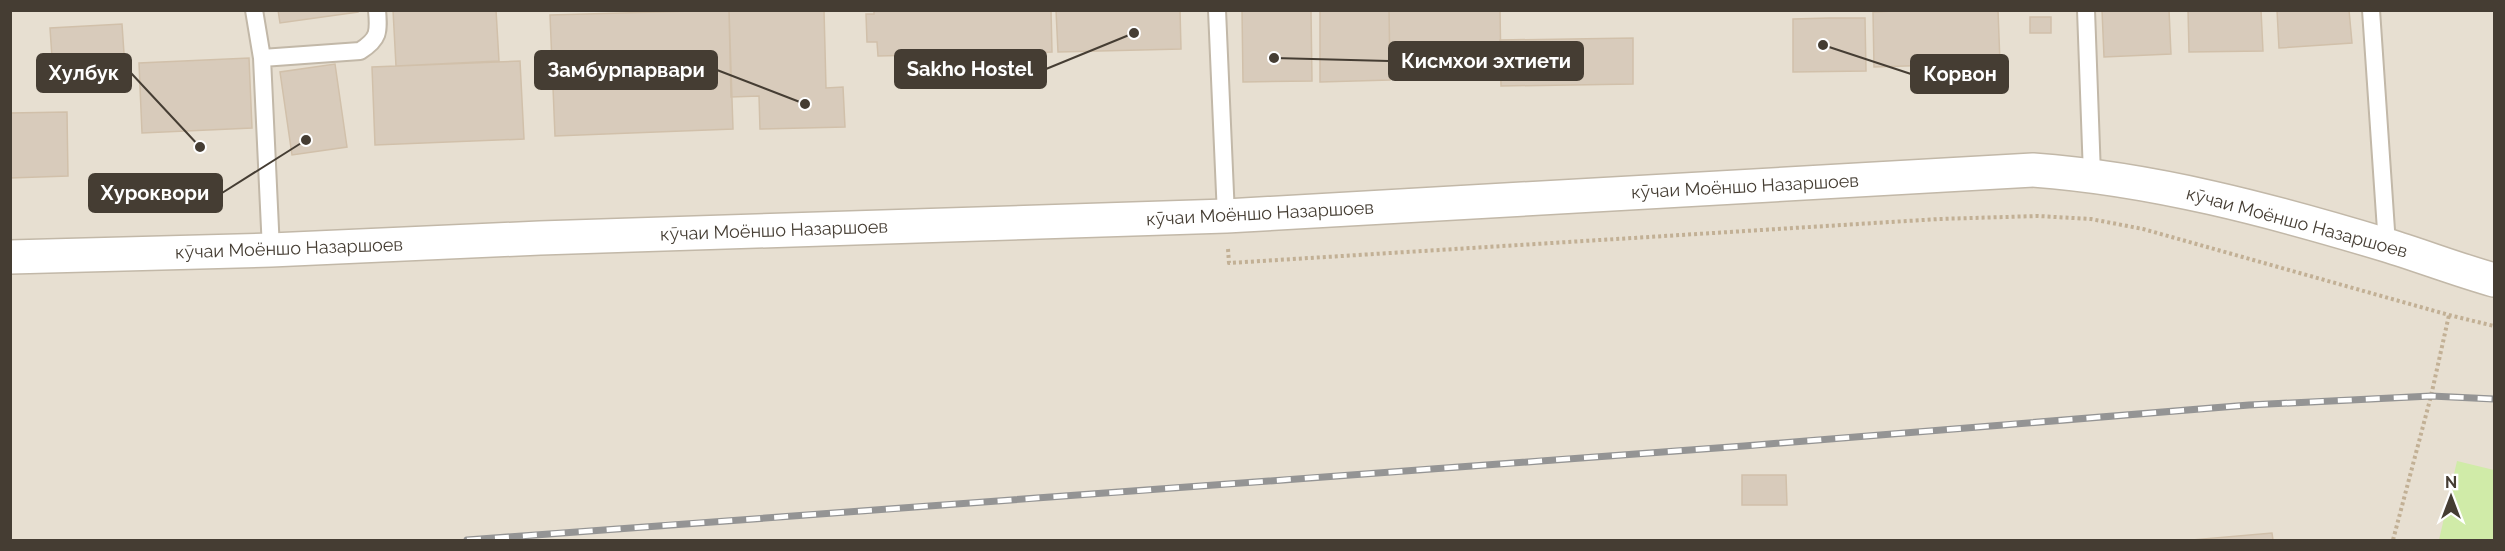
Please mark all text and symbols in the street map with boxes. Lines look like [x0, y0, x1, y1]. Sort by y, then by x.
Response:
callout: Кисмхои эхтиети [1389, 42, 1583, 80]
text: Кисмхои эхтиети [1401, 49, 1571, 73]
callout: Sakho Hostel [895, 50, 1046, 88]
callout: Замбурпарвари [535, 51, 717, 89]
callout: Хулбук [37, 54, 131, 92]
callout: Корвон [1911, 55, 2008, 93]
text: Sakho Hostel [907, 57, 1034, 81]
text: Замбурпарвари [547, 58, 705, 82]
text: Хулбук [48, 61, 119, 85]
text: Корвон [1923, 62, 1997, 86]
street label: кӯчаи Моёншо Назаршоев [1631, 170, 1859, 202]
callout: Хуроквори [89, 174, 222, 212]
text: Хуроквори [100, 181, 209, 205]
street label: кӯчаи Моёншо Назаршоев [2184, 182, 2410, 262]
street label: кӯчаи Моёншо Назаршоев [1146, 197, 1374, 229]
street label: кӯчаи Моёншо Назаршоев [660, 216, 888, 244]
street label: кӯчаи Моёншо Назаршоев [175, 234, 403, 262]
north arrow [2421, 467, 2481, 527]
text: N [2445, 473, 2457, 492]

